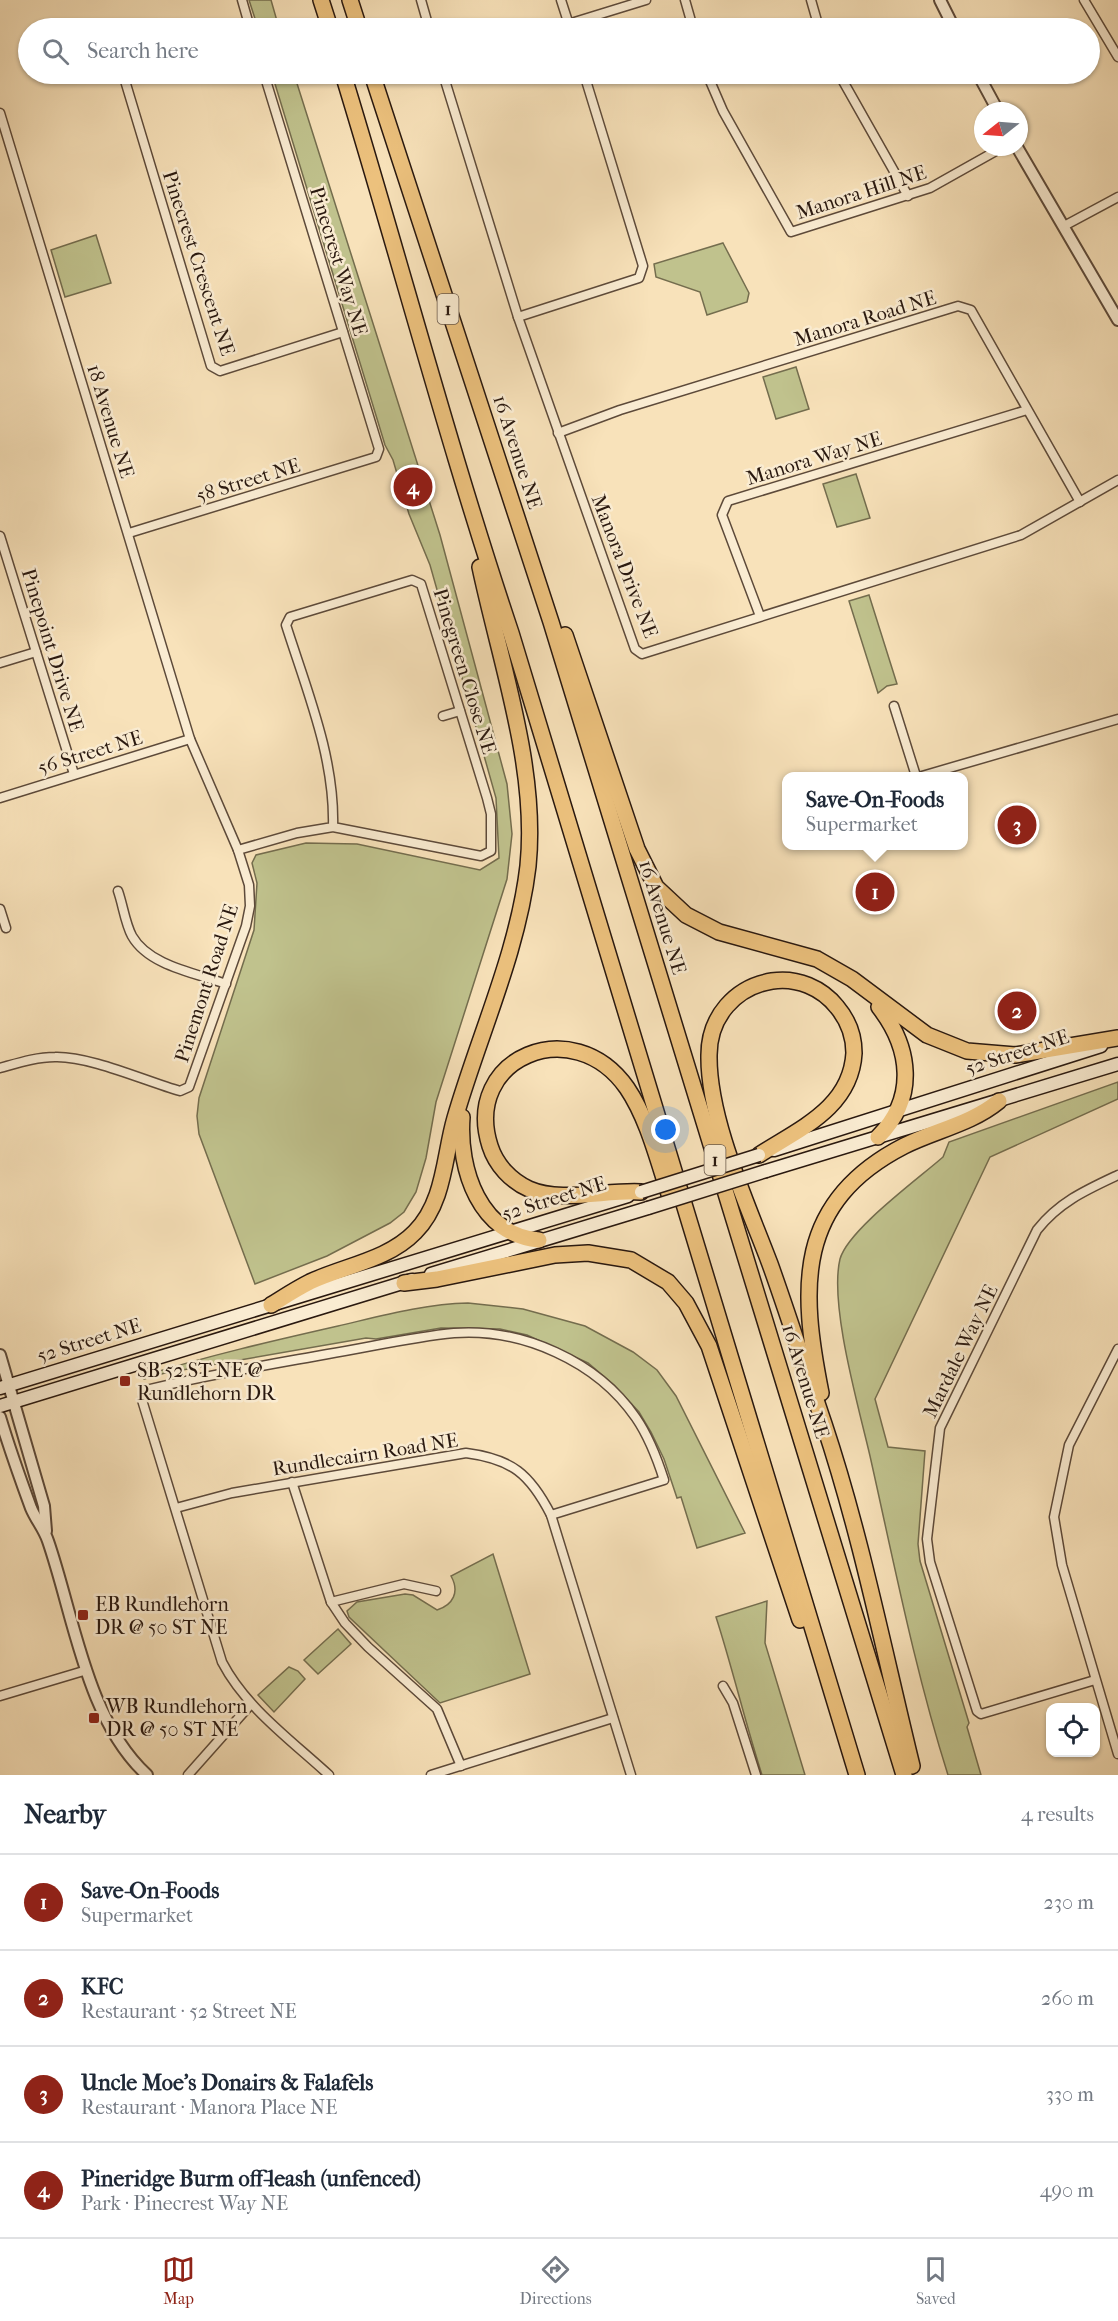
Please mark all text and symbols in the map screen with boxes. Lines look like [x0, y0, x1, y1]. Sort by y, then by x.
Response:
search box [18, 18, 1100, 84]
icon: search [39, 35, 72, 68]
text: Search here [87, 38, 199, 64]
north arrow [974, 102, 1028, 156]
street label: Manora Hill NE [793, 161, 929, 224]
street label: Pinecrest Crescent NE [158, 168, 239, 359]
street label: Pinecrest Way NE [305, 184, 372, 339]
street label: Manora Road NE [791, 286, 939, 351]
road number: 1 [438, 294, 458, 324]
street label: 18 Avenue NE [82, 362, 139, 481]
street label: 16 Avenue NE [488, 392, 547, 512]
street label: Manora Way NE [744, 427, 885, 490]
street label: 58 Street NE [193, 454, 303, 507]
pin: 4 [394, 464, 432, 510]
street label: Manora Drive NE [587, 491, 662, 641]
street label: Pinepoint Drive NE [17, 566, 88, 735]
street label: Pinegreen Close NE [428, 585, 501, 757]
street label: 56 Street NE [35, 726, 145, 779]
popup [782, 772, 968, 850]
text: Save-On-Foods [806, 787, 944, 813]
pin: 3 [998, 802, 1036, 848]
text: Supermarket [806, 813, 918, 836]
street label: 16 Avenue NE [634, 857, 691, 977]
pin: 1 [856, 870, 894, 914]
street label: Pinemont Road NE [170, 901, 243, 1065]
pin: 2 [998, 988, 1036, 1034]
street label: 52 Street NE [962, 1025, 1072, 1080]
your location [651, 1115, 680, 1144]
road number: 1 [704, 1145, 726, 1175]
street label: 52 Street NE [499, 1172, 609, 1225]
street label: Mardale Way NE [918, 1281, 1003, 1421]
street label: 52 Street NE [34, 1314, 144, 1367]
street label: 16 Avenue NE [777, 1321, 834, 1441]
place label: SB 52 ST NE @ Rundlehorn DR [137, 1359, 277, 1405]
marker: SB 52 ST NE @ Rundlehorn DR [118, 1374, 132, 1388]
street label: Rundlecairn Road NE [271, 1428, 460, 1481]
place label: EB Rundlehorn DR @ 50 ST NE [95, 1593, 229, 1639]
marker: EB Rundlehorn DR @ 50 ST NE [76, 1608, 90, 1622]
place label: WB Rundlehorn DR @ 50 ST NE [105, 1695, 248, 1741]
map controls [1046, 1703, 1100, 1757]
button: locate [1046, 1703, 1100, 1757]
marker: WB Rundlehorn DR @ 50 ST NE [87, 1711, 101, 1725]
text: Nearby [24, 1799, 106, 1830]
text: 4 results [1021, 1803, 1094, 1826]
text: Save-On-Foods [81, 1878, 219, 1904]
text: 1 [40, 1891, 47, 1914]
text: 230 m [1044, 1891, 1094, 1914]
text: Supermarket [81, 1904, 193, 1927]
text: KFC [81, 1974, 124, 2000]
text: 2 [38, 1987, 49, 2010]
text: 260 m [1041, 1987, 1094, 2010]
text: Restaurant · 52 Street NE [81, 2000, 297, 2023]
text: Uncle Moe's Donairs & Falafels [81, 2070, 373, 2096]
text: 3 [39, 2083, 48, 2106]
text: 330 m [1046, 2083, 1094, 2106]
text: Restaurant · Manora Place NE [81, 2096, 337, 2119]
text: Pineridge Burm off-leash (unfenced) [81, 2166, 421, 2192]
text: 4 [38, 2179, 49, 2202]
text: 490 m [1040, 2179, 1094, 2202]
text: Park · Pinecrest Way NE [81, 2192, 288, 2215]
tab: Map [162, 2253, 195, 2308]
tab: Directions [520, 2253, 592, 2308]
tab: Saved [916, 2253, 956, 2308]

